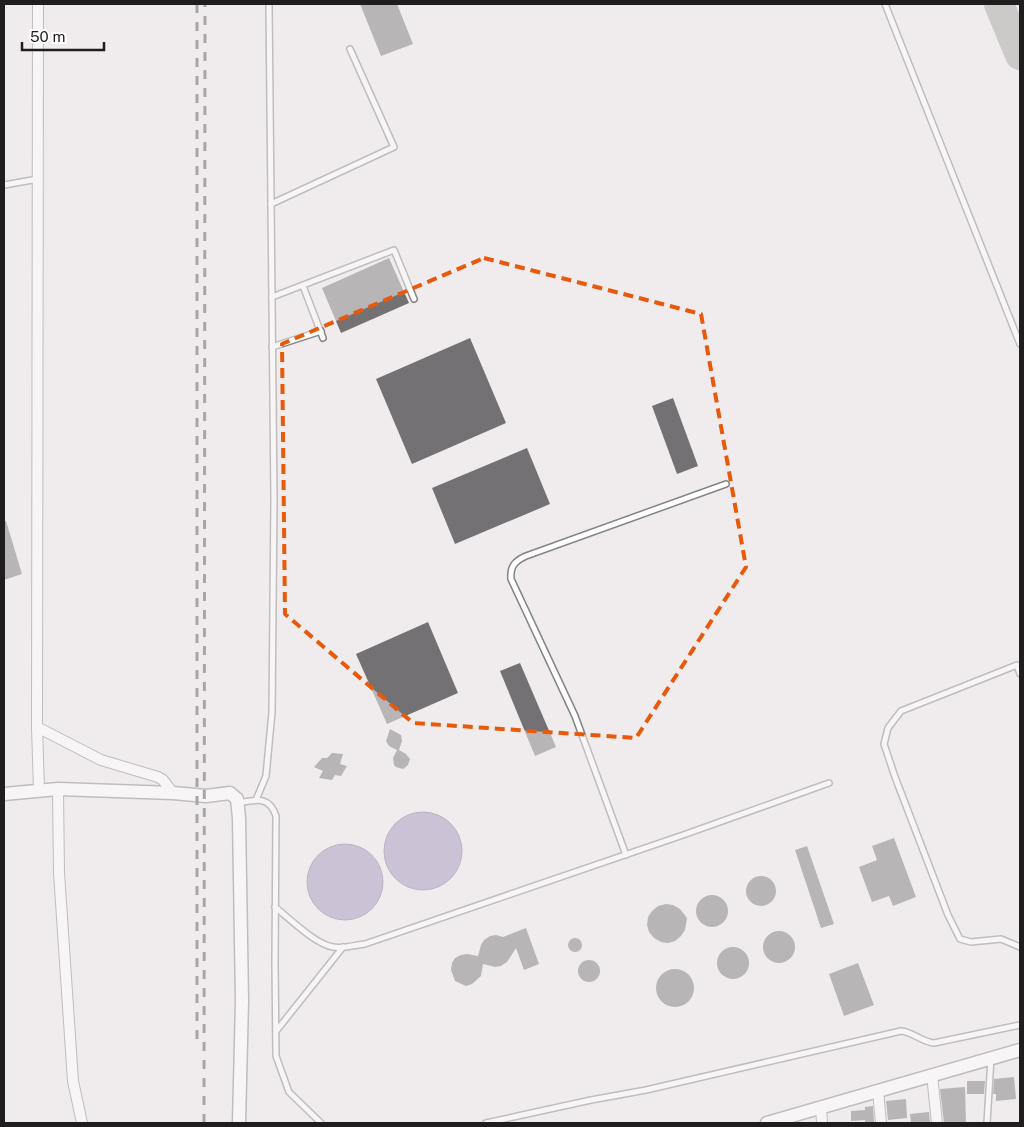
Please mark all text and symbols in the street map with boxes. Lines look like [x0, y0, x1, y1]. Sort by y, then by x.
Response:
scale bar [22, 20, 105, 52]
text: 50 m [30, 28, 65, 45]

